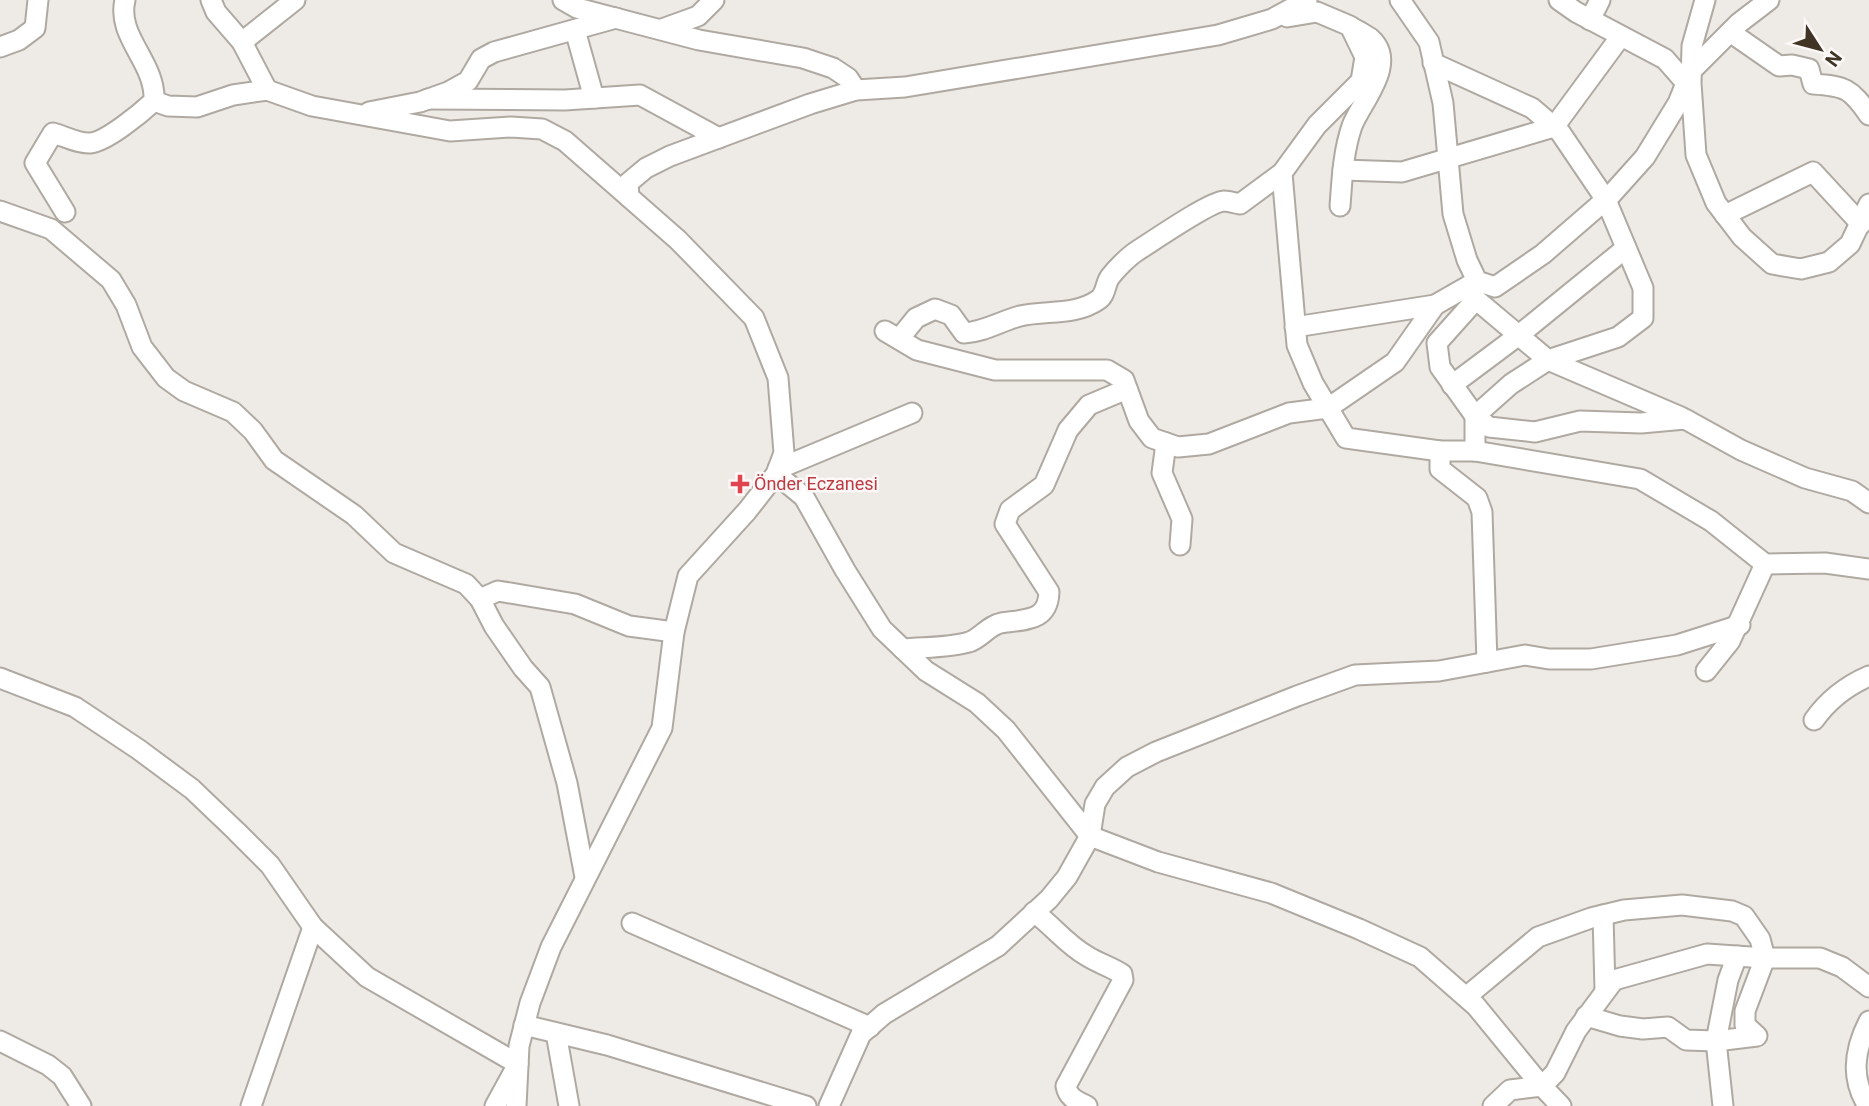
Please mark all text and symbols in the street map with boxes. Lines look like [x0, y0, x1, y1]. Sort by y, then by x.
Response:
north arrow [1785, 14, 1855, 84]
text: N [1820, 47, 1847, 71]
place label: Önder Eczanesi [754, 473, 878, 494]
marker: Önder Eczanesi [732, 476, 748, 492]

